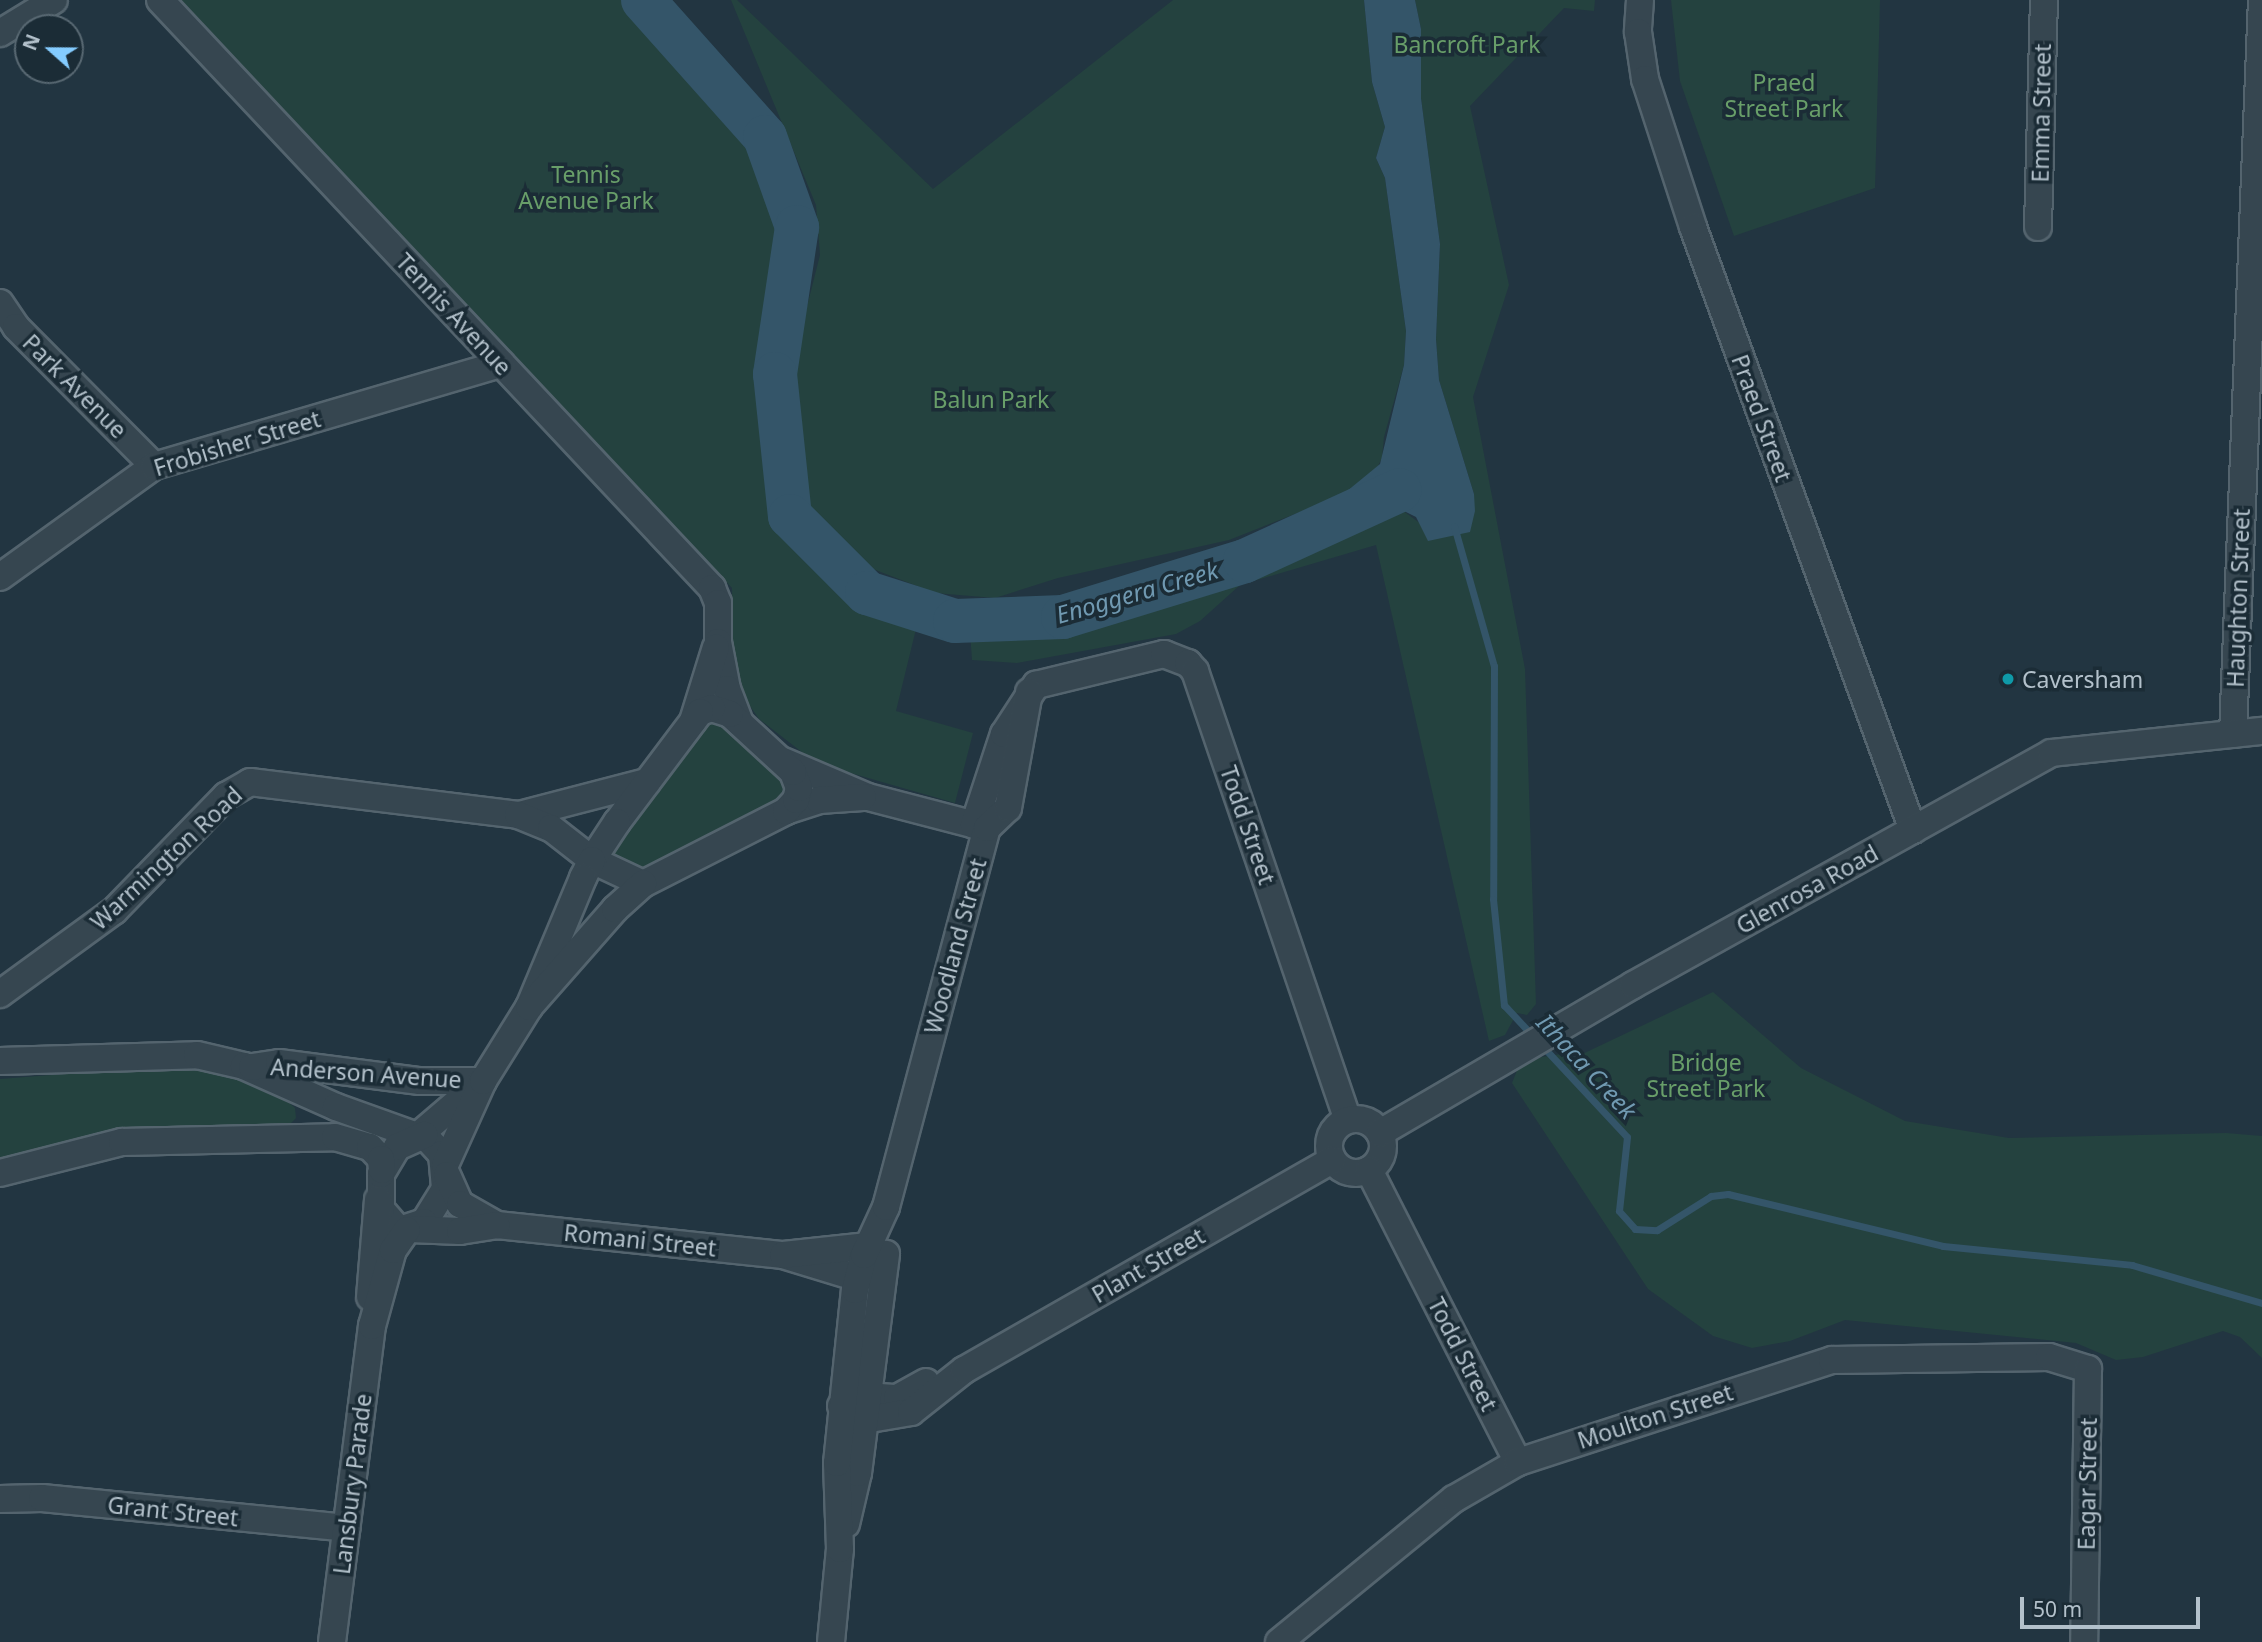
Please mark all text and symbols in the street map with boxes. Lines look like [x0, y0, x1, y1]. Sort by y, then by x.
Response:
north arrow [14, 14, 84, 84]
text: N [16, 30, 46, 54]
park label: Bancroft Park [1394, 30, 1540, 58]
street label: Emma Street [2026, 43, 2056, 183]
park label: Praed Street Park [1725, 68, 1843, 122]
park label: Tennis Avenue Park [518, 160, 654, 214]
street label: Tennis Avenue [391, 247, 517, 381]
street label: Park Avenue [17, 328, 133, 444]
street label: Praed Street [1726, 351, 1798, 485]
park label: Balun Park [933, 385, 1049, 413]
street label: Frobisher Street [150, 405, 324, 481]
street label: Haughton Street [2221, 508, 2255, 688]
water label: Enoggera Creek [1053, 555, 1221, 629]
place label: Caversham [2022, 665, 2143, 693]
marker: Caversham [2000, 671, 2016, 687]
street label: Todd Street [1215, 762, 1281, 888]
street label: Warmington Road [85, 781, 247, 935]
street label: Glenrosa Road [1731, 839, 1883, 939]
street label: Woodland Street [918, 855, 992, 1037]
water label: Ithaca Creek [1531, 1008, 1643, 1124]
park label: Bridge Street Park [1647, 1048, 1765, 1102]
street label: Anderson Avenue [270, 1053, 462, 1093]
street label: Romani Street [562, 1218, 718, 1262]
street label: Plant Street [1087, 1222, 1209, 1308]
street label: Todd Street [1423, 1293, 1503, 1415]
street label: Moulton Street [1574, 1378, 1736, 1454]
street label: Lansbury Parade [327, 1392, 377, 1576]
street label: Eagar Street [2072, 1418, 2102, 1550]
street label: Grant Street [106, 1490, 240, 1532]
scale bar [2024, 1582, 2204, 1626]
text: 50 m [2033, 1595, 2082, 1623]

